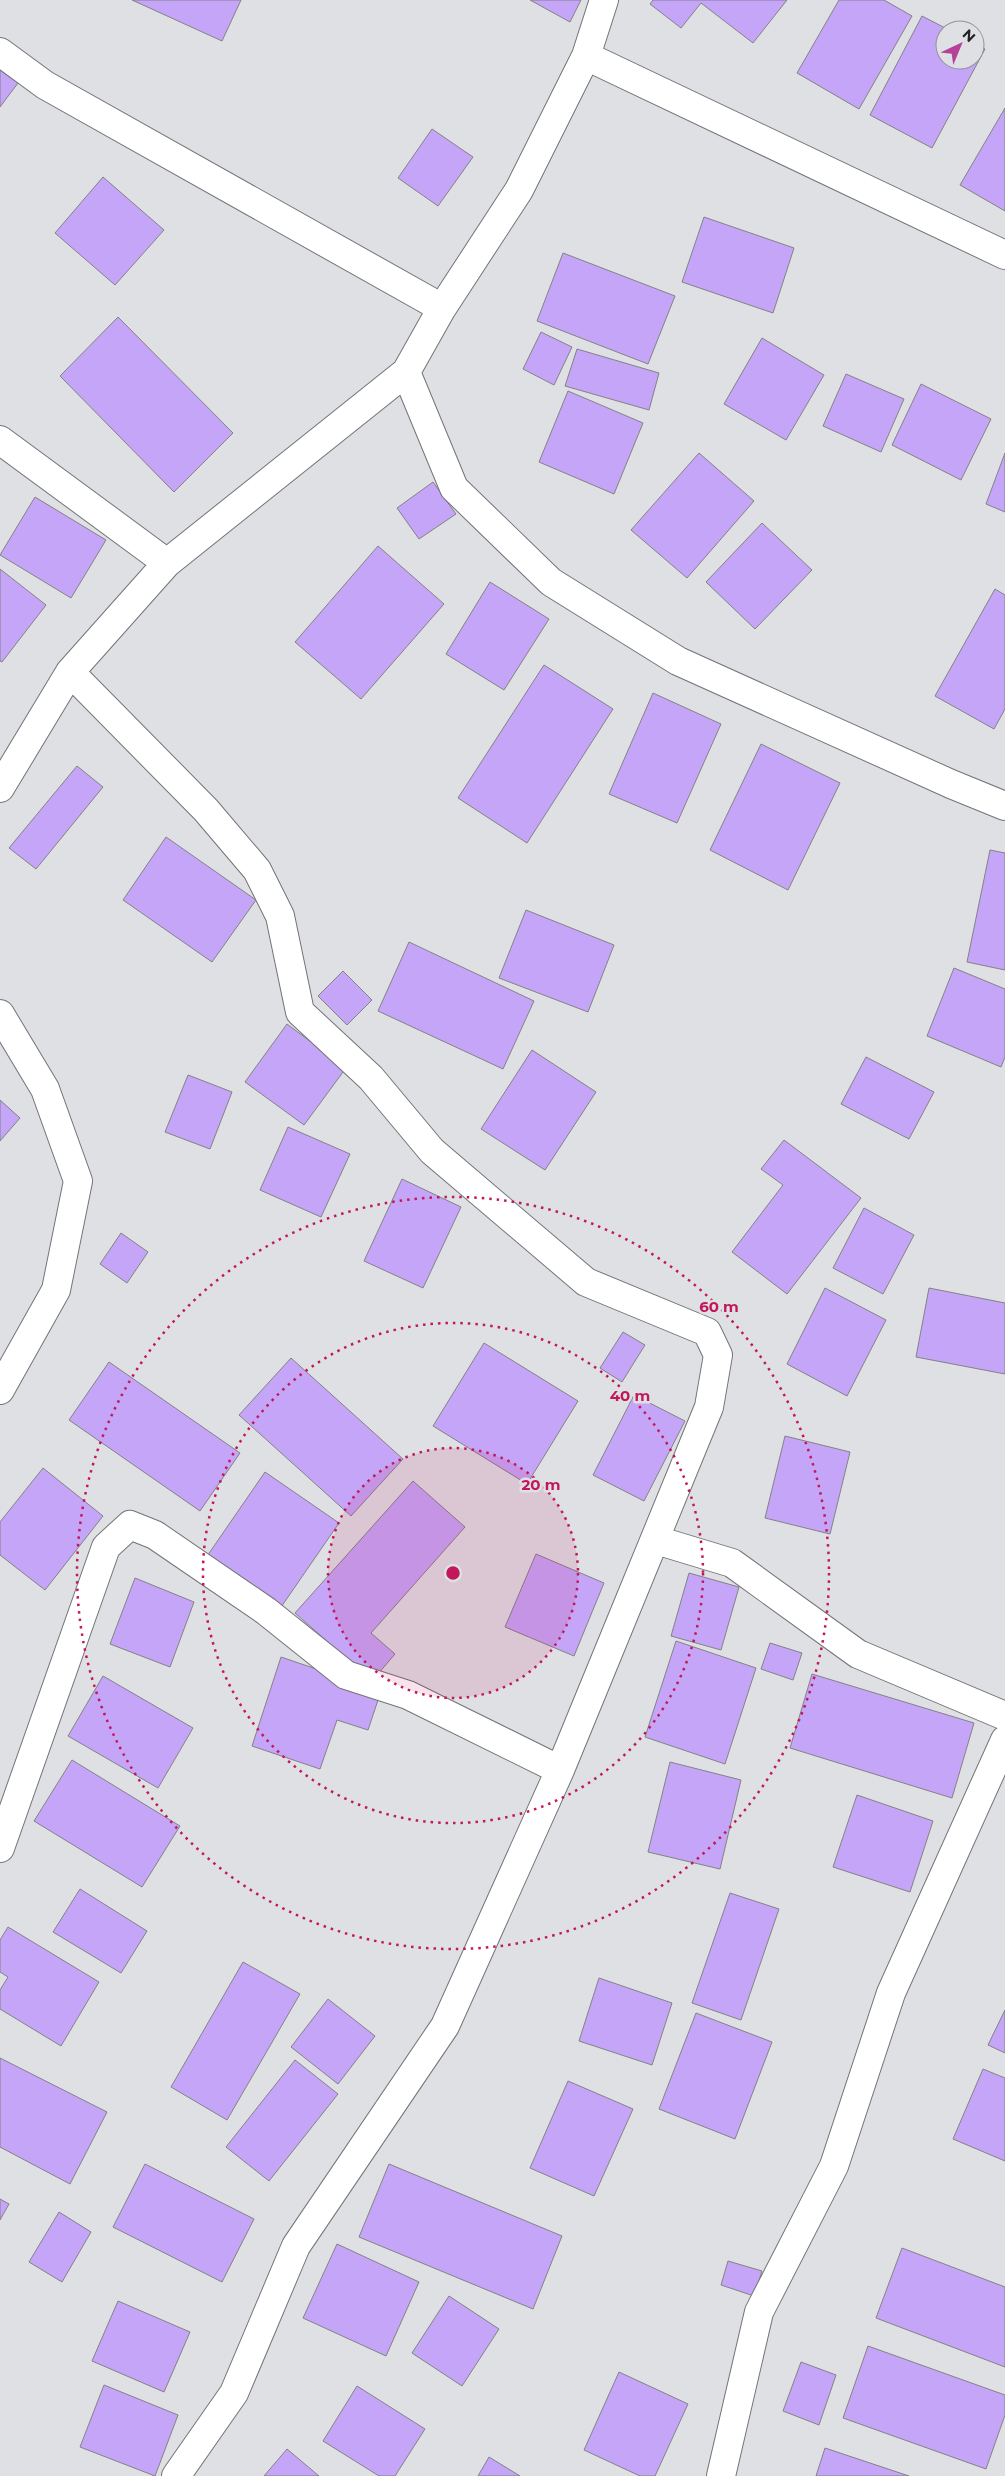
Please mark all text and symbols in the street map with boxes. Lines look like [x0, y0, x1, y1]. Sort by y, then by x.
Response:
north arrow [935, 20, 985, 70]
text: N [959, 25, 979, 46]
text: 60 m [699, 1297, 739, 1316]
text: 40 m [610, 1386, 650, 1405]
text: 20 m [521, 1475, 561, 1494]
centre of rings [444, 1564, 462, 1582]

